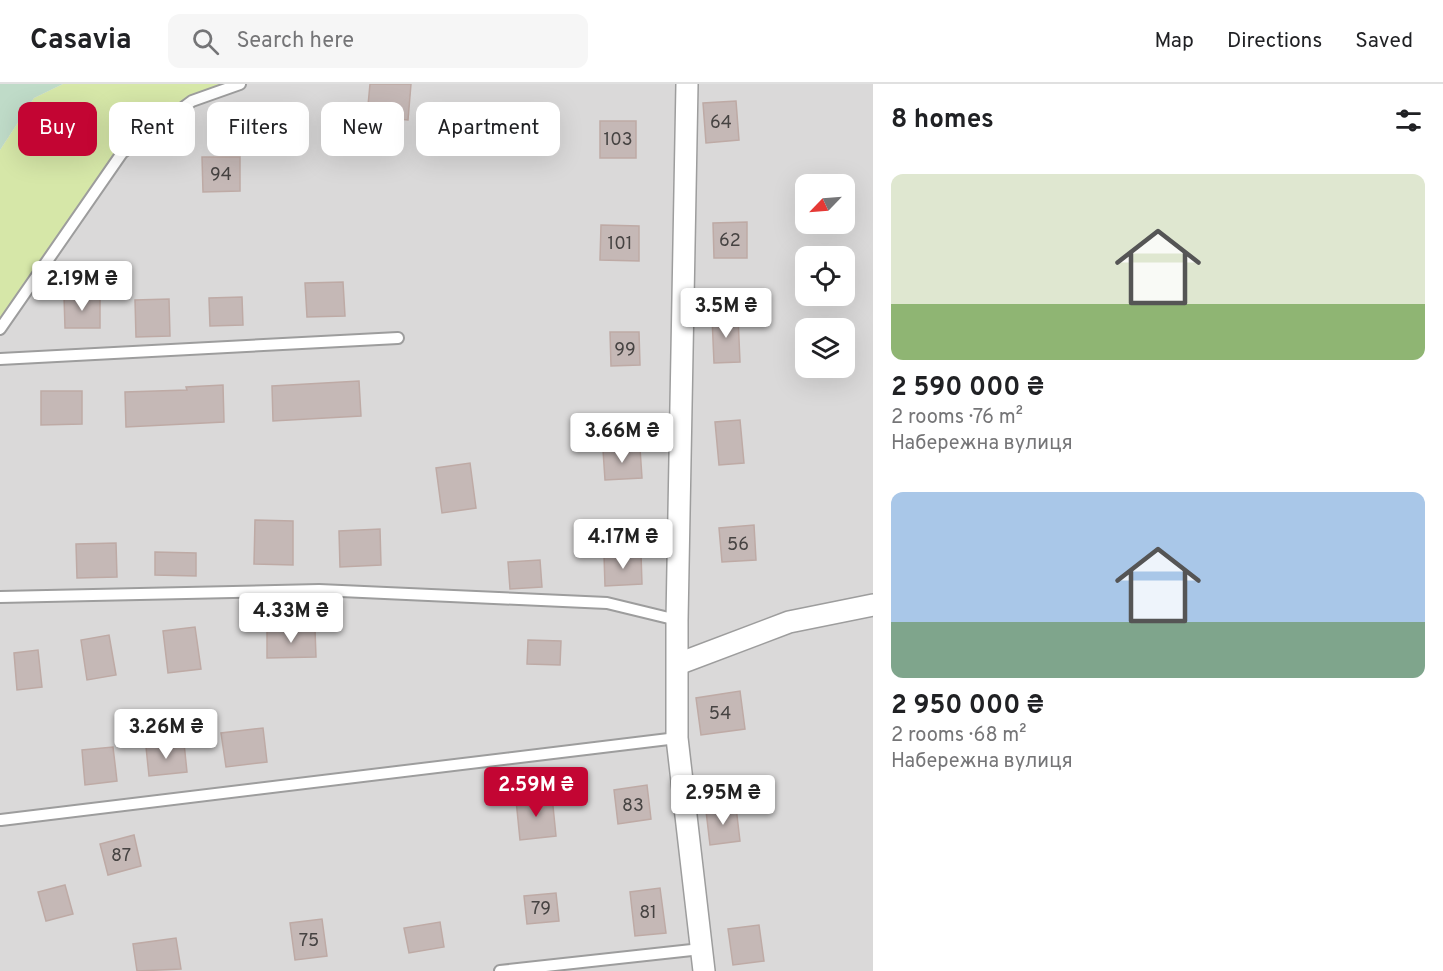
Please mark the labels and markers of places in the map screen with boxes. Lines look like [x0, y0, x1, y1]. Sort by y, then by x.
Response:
pin: 2.19M ₴ [27, 261, 137, 312]
pin: 3.5M ₴ [677, 288, 775, 339]
pin: 3.66M ₴ [567, 413, 677, 464]
pin: 4.17M ₴ [568, 519, 678, 570]
pin: 4.33M ₴ [236, 593, 346, 644]
pin: 3.26M ₴ [111, 709, 221, 760]
pin: 2.59M ₴ [481, 767, 591, 818]
pin: 2.95M ₴ [668, 775, 778, 826]

